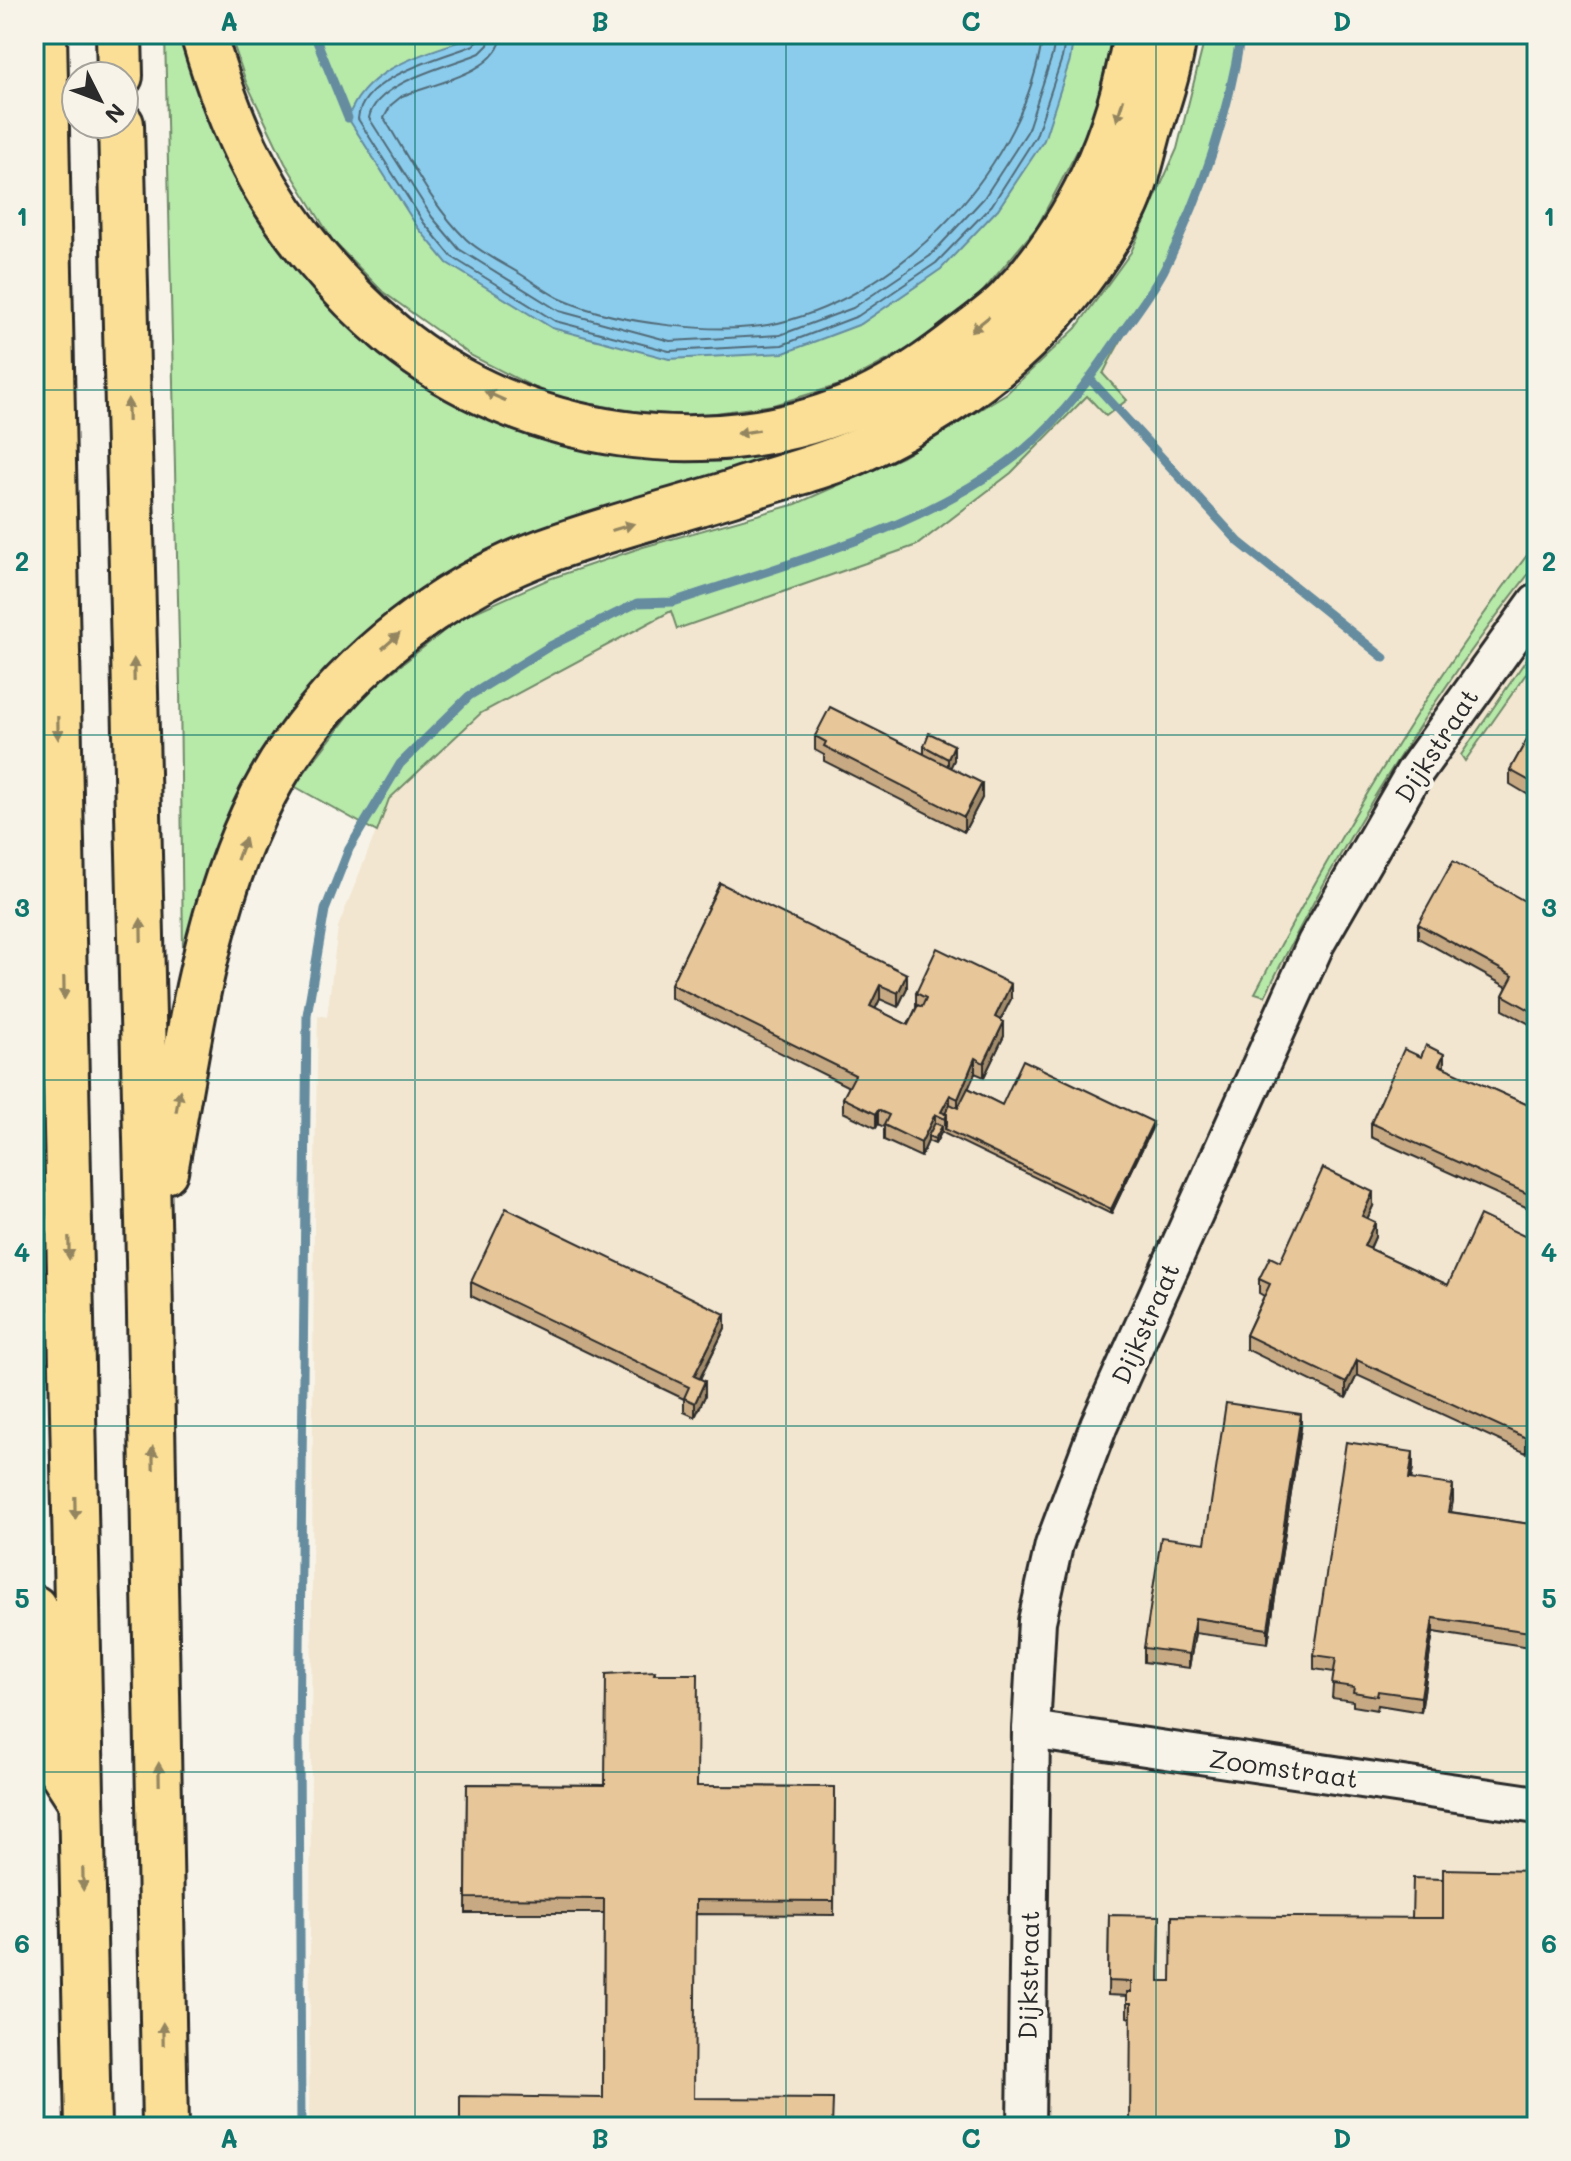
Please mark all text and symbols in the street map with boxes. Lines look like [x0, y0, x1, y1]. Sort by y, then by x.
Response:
text: A [220, 4, 238, 38]
text: B [591, 4, 609, 38]
text: C [961, 4, 981, 38]
text: D [1333, 4, 1351, 38]
north arrow [60, 60, 140, 140]
text: N [99, 98, 132, 130]
one-way arrow [1113, 98, 1126, 122]
text: 1 [16, 199, 28, 233]
text: 1 [1543, 199, 1555, 233]
one-way arrow [970, 316, 990, 332]
one-way arrow [483, 389, 506, 403]
one-way arrow [122, 397, 134, 422]
one-way arrow [735, 427, 760, 439]
one-way arrow [611, 520, 635, 533]
text: 2 [15, 544, 29, 578]
text: 2 [1542, 544, 1556, 578]
one-way arrow [382, 632, 401, 650]
one-way arrow [128, 657, 141, 682]
street label: Dijkstraat [1387, 682, 1485, 808]
one-way arrow [52, 716, 65, 741]
one-way arrow [235, 837, 248, 861]
text: 3 [14, 890, 30, 924]
text: 3 [1541, 890, 1557, 924]
one-way arrow [134, 917, 147, 942]
one-way arrow [58, 976, 70, 1001]
one-way arrow [173, 1088, 185, 1113]
text: 4 [14, 1235, 30, 1269]
text: 4 [1541, 1235, 1557, 1269]
one-way arrow [63, 1236, 76, 1261]
street label: Dijkstraat [1103, 1257, 1187, 1389]
one-way arrow [146, 1445, 159, 1470]
one-way arrow [69, 1496, 81, 1521]
text: 5 [14, 1581, 30, 1615]
text: 5 [1541, 1581, 1557, 1615]
street label: Zoomstraat [1207, 1741, 1361, 1795]
one-way arrow [152, 1761, 165, 1786]
one-way arrow [76, 1867, 89, 1892]
street label: Dijkstraat [1010, 1910, 1046, 2040]
text: 6 [14, 1926, 30, 1960]
text: 6 [1541, 1926, 1557, 1960]
one-way arrow [157, 2021, 170, 2046]
text: A [220, 2121, 238, 2155]
text: B [591, 2121, 609, 2155]
text: C [961, 2121, 981, 2155]
text: D [1333, 2121, 1351, 2155]

